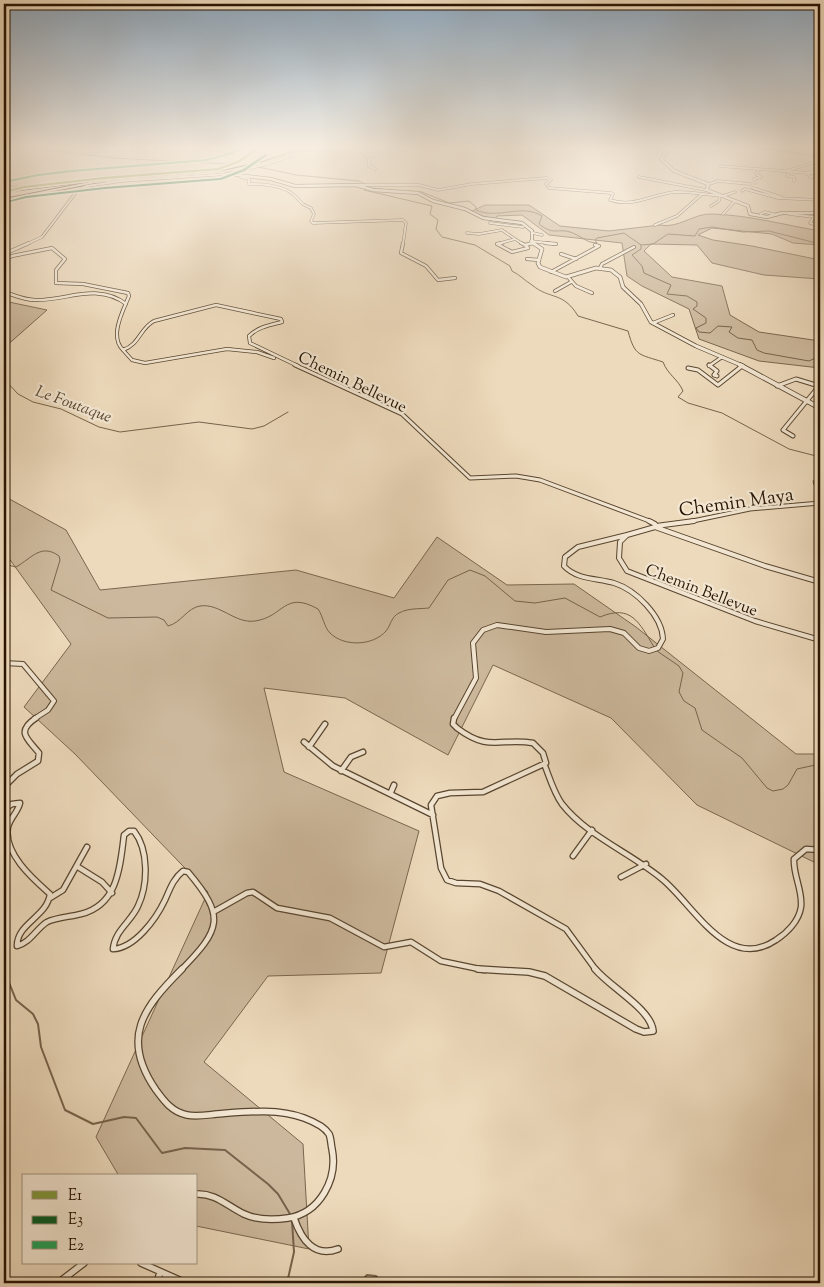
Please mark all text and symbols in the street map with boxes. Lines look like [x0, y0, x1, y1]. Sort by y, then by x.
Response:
street label: Chemin Bellevue [294, 347, 410, 420]
water label: Le Foutaque [32, 381, 114, 430]
street label: Chemin Maya [677, 482, 796, 525]
street label: Chemin Bellevue [642, 559, 761, 623]
legend [22, 1174, 198, 1264]
text: E1 [68, 1186, 82, 1207]
text: E3 [68, 1210, 83, 1231]
text: E2 [68, 1236, 84, 1257]

